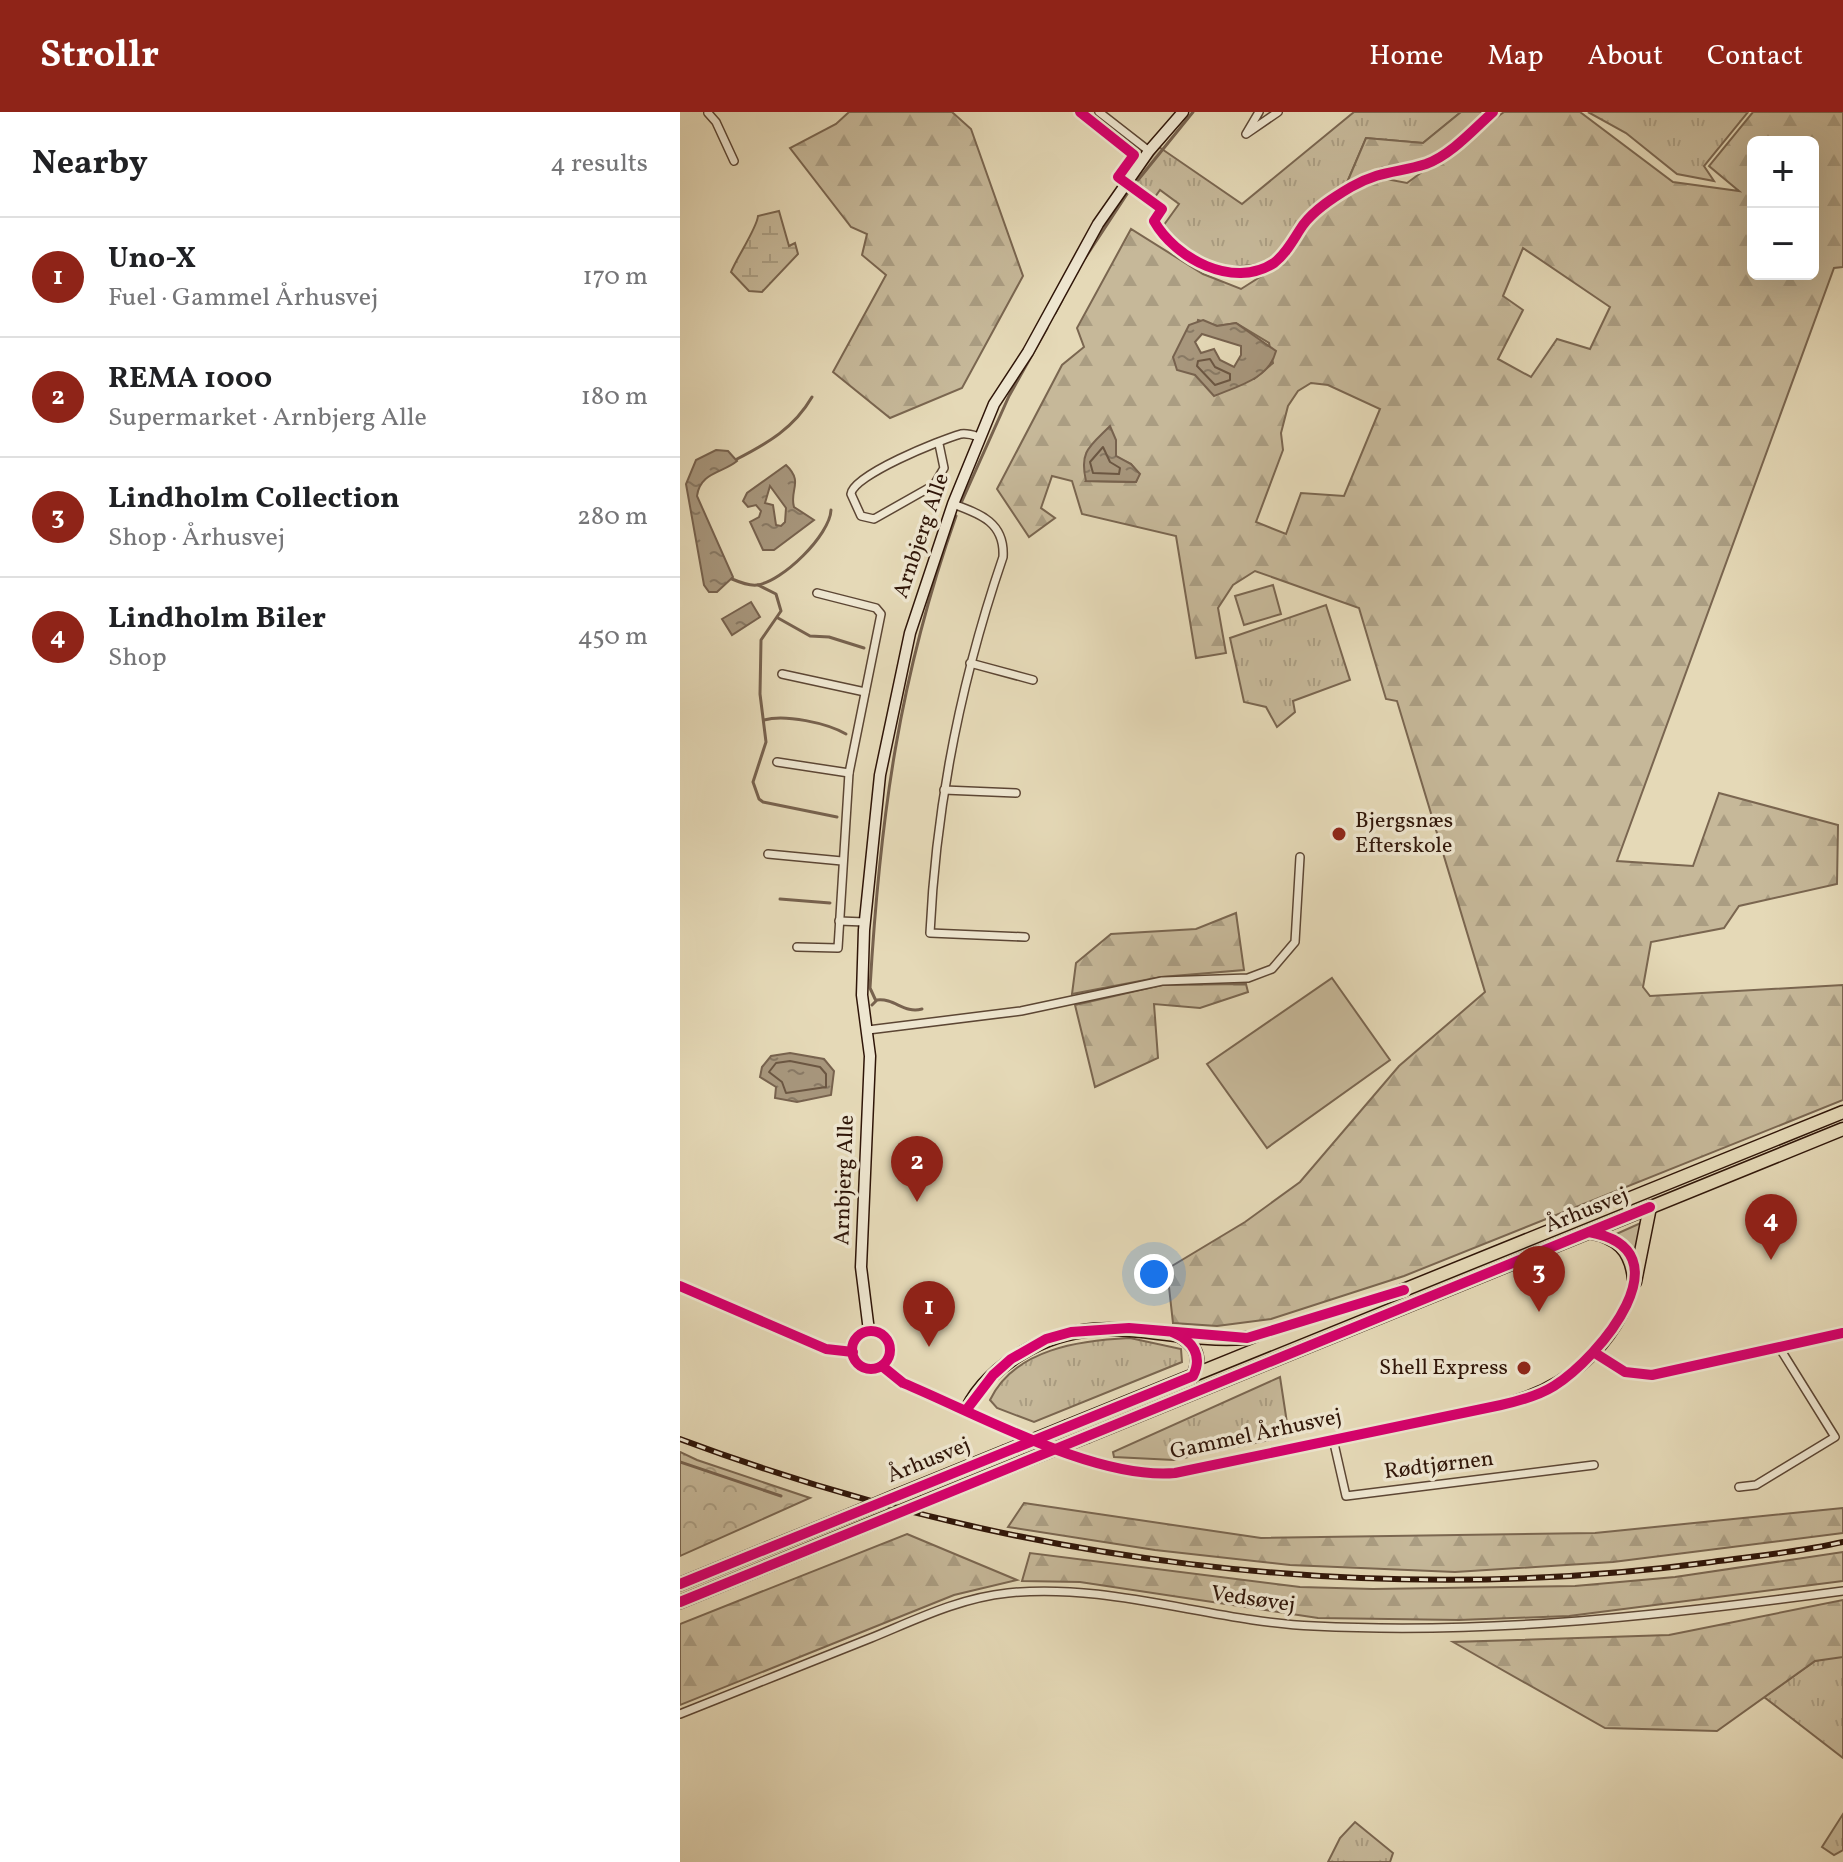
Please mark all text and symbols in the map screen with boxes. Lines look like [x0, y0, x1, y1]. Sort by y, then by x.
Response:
text: Strollr [40, 30, 159, 83]
text: Home [1369, 37, 1443, 76]
text: Map [1487, 37, 1543, 76]
text: About [1587, 37, 1663, 76]
text: Contact [1707, 37, 1803, 76]
map controls [1747, 136, 1819, 280]
button: + [1747, 136, 1819, 208]
text: Nearby [32, 141, 148, 188]
text: 4 results [550, 146, 648, 182]
button: − [1747, 208, 1819, 280]
text: Uno-X [108, 238, 196, 280]
text: 1 [53, 259, 63, 295]
text: 170 m [583, 259, 648, 295]
text: Fuel · Gammel Århusvej [108, 280, 378, 316]
text: REMA 1000 [108, 358, 272, 400]
text: 2 [51, 379, 65, 415]
text: 180 m [581, 379, 648, 415]
text: Supermarket · Arnbjerg Alle [108, 400, 427, 436]
street label: Arnbjerg Alle [886, 469, 958, 603]
text: Lindholm Collection [108, 478, 400, 520]
text: 3 [51, 499, 65, 535]
text: 280 m [577, 499, 648, 535]
text: Shop · Århusvej [108, 520, 285, 556]
text: Lindholm Biler [108, 598, 326, 640]
text: 4 [50, 619, 66, 655]
text: 450 m [577, 619, 648, 655]
text: Shop [108, 640, 167, 676]
place label: Bjergsnæs Efterskole [1355, 806, 1453, 862]
marker: Bjergsnæs Efterskole [1330, 825, 1348, 843]
street label: Arnbjerg Alle [827, 1114, 863, 1246]
pin: 2 [891, 1136, 943, 1202]
street label: Århusvej [1541, 1180, 1633, 1242]
pin: 4 [1745, 1194, 1797, 1260]
pin: 3 [1513, 1246, 1565, 1312]
your location [1134, 1254, 1174, 1294]
pin: 1 [903, 1281, 955, 1347]
place label: Shell Express [1379, 1353, 1508, 1384]
marker: Shell Express [1515, 1359, 1533, 1377]
street label: Gammel Århusvej [1167, 1402, 1345, 1468]
street label: Århusvej [883, 1430, 975, 1492]
street label: Rødtjørnen [1382, 1444, 1496, 1488]
street label: Vedsøvej [1209, 1579, 1297, 1621]

